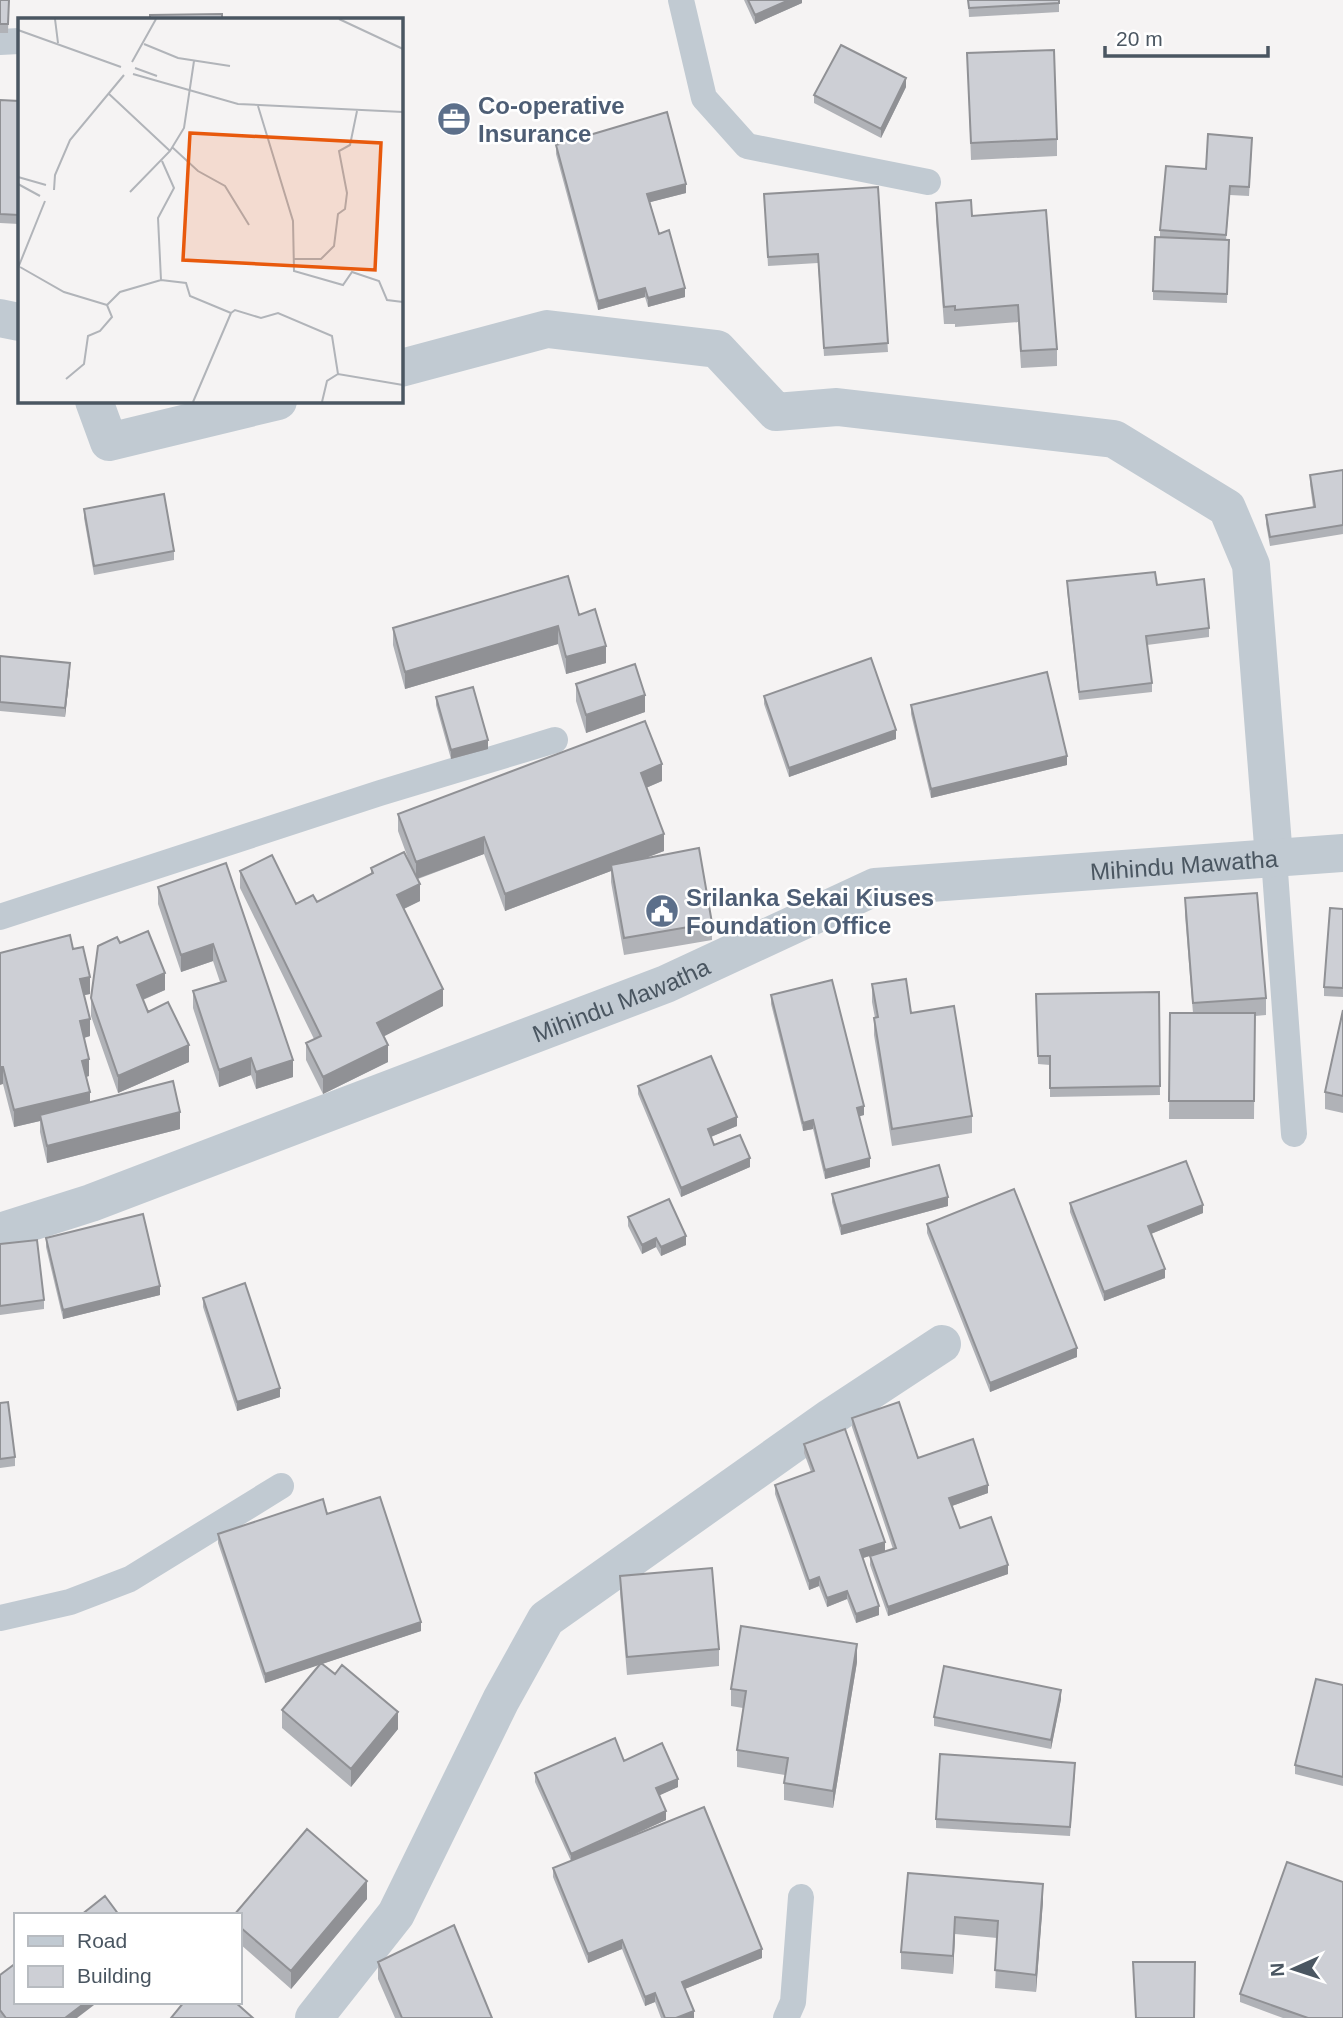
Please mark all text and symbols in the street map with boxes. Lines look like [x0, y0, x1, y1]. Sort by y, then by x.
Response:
scale bar [1105, 14, 1268, 58]
inset map [18, 18, 402, 402]
text: 20 m [1116, 27, 1163, 50]
place label: Co-operative Insurance [478, 92, 625, 147]
office icon: Co-operative Insurance [435, 100, 473, 138]
street label: Mihindu Mawatha [1089, 844, 1279, 885]
place label: Srilanka Sekai Kiuses Foundation Office [686, 884, 934, 939]
public building icon: Srilanka Sekai Kiuses Foundation Office [643, 892, 681, 930]
street label: Mihindu Mawatha [529, 952, 714, 1047]
legend [14, 1913, 242, 2004]
text: Road [77, 1929, 127, 1952]
north arrow [1259, 1934, 1329, 2004]
text: N [1267, 1962, 1288, 1977]
text: Building [77, 1964, 152, 1987]

